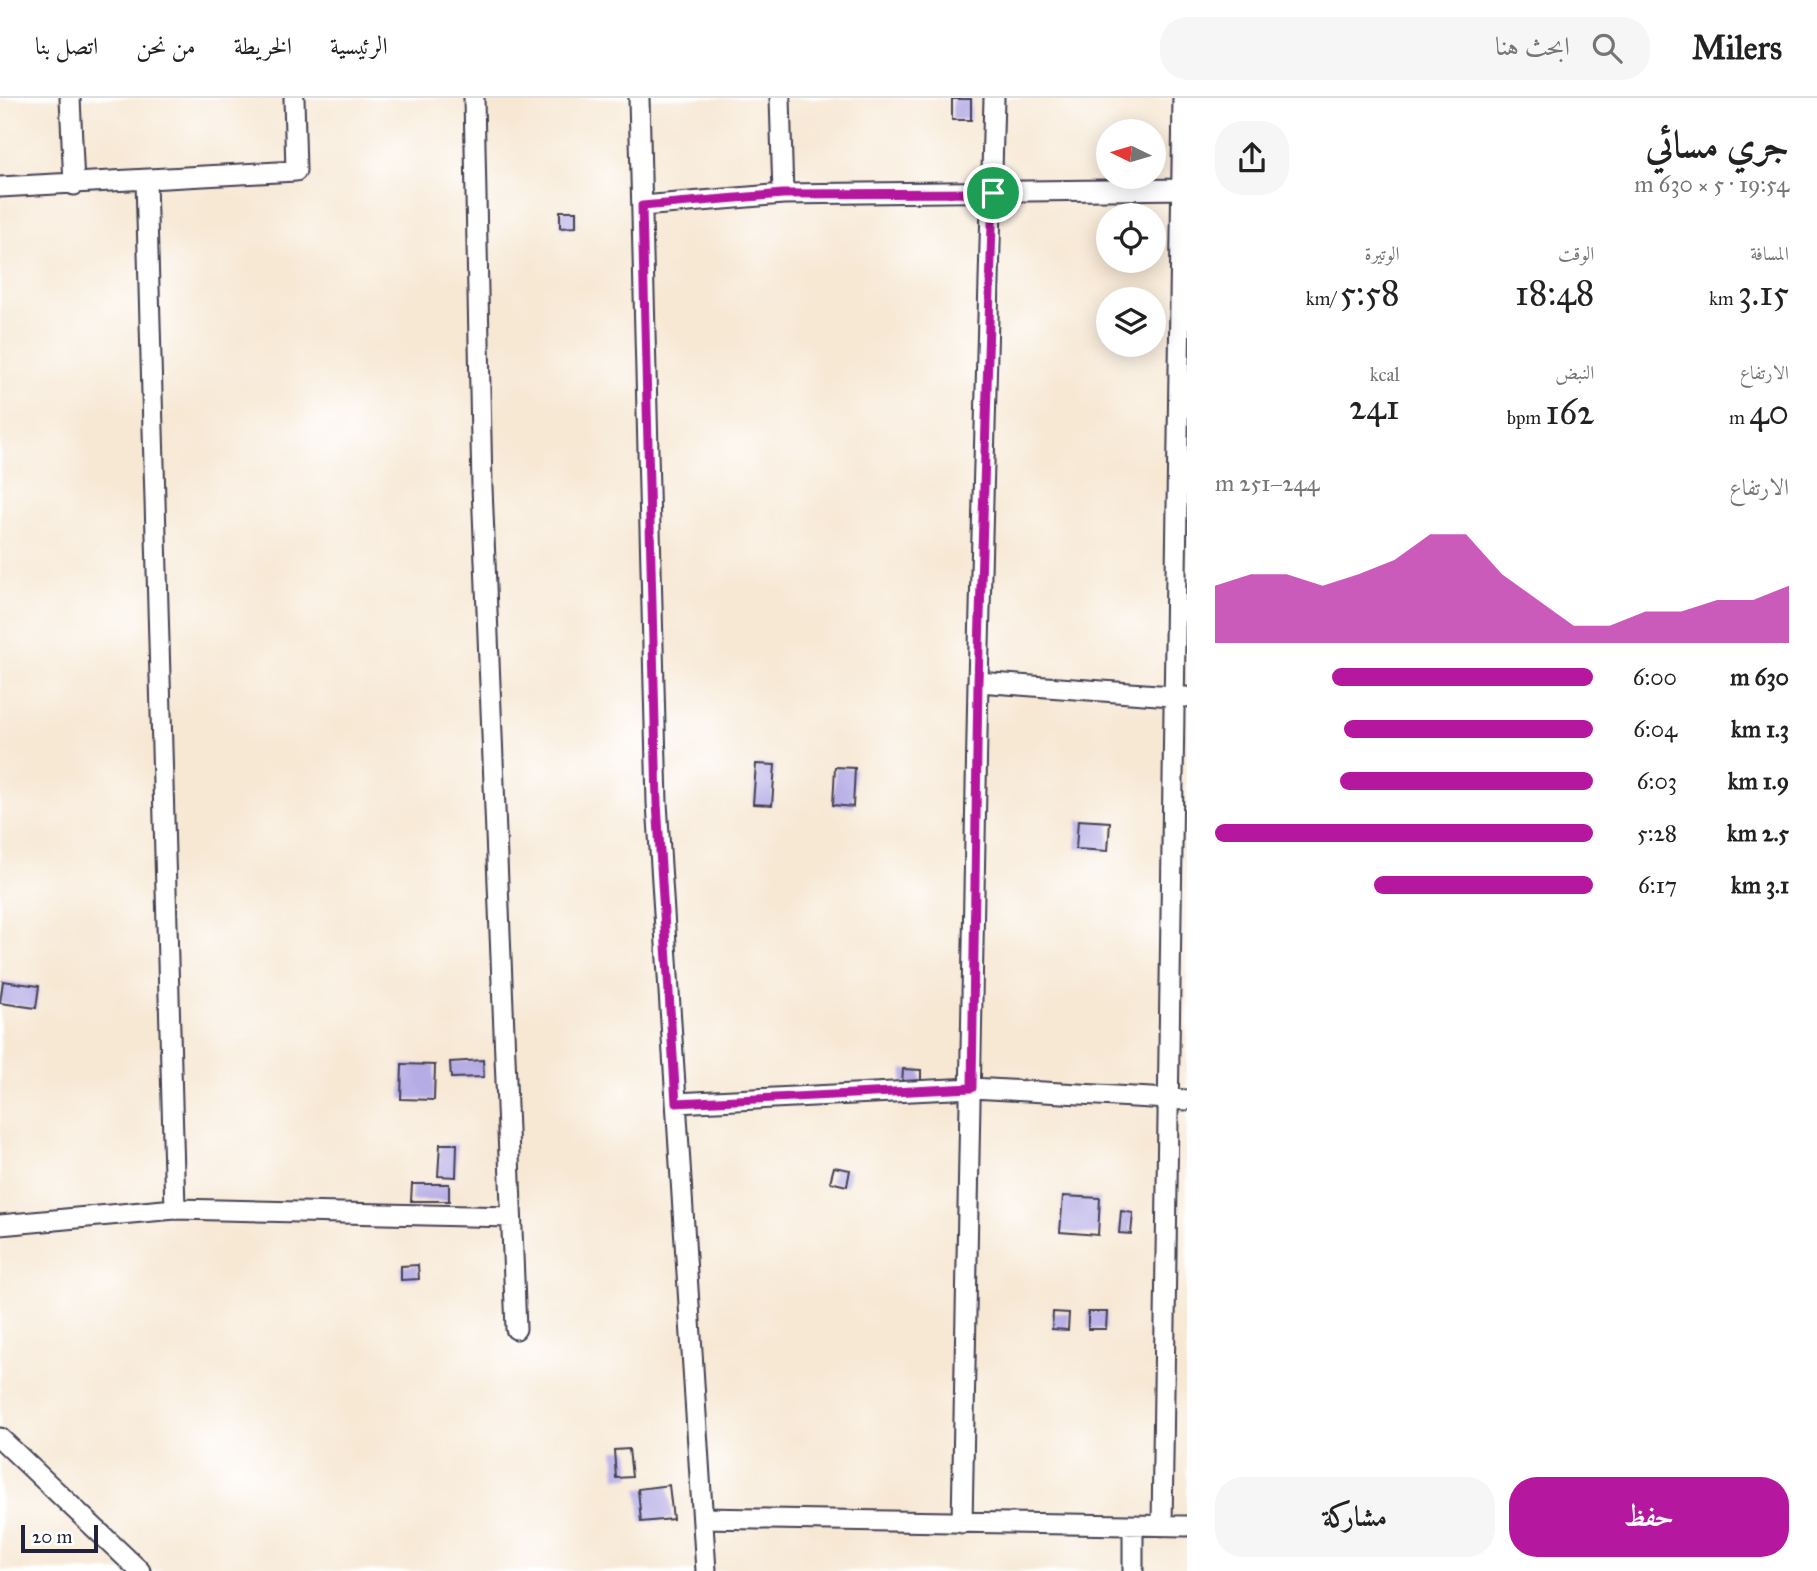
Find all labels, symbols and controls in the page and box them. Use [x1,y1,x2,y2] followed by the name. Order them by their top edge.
[1160,17,1650,80] search box
[1692,28,1782,68] text: Milers
[1588,29,1626,67] icon: search
[1495,30,1570,62] text: ابحث هنا
[35,31,98,61] text: اتصل بنا
[136,31,196,61] text: من نحن
[234,31,292,61] text: الخريطة
[330,31,388,61] text: الرئيسية
[1096,119,1166,189] north arrow
[1096,119,1166,357] map controls
[1215,121,1289,195] button: share
[1645,121,1789,167] text: جري مسائي
[963,163,1023,223] pin
[1634,170,1789,198] text: 19:54 · 5 × 630 m
[974,174,1012,212] icon: arrive
[1096,203,1166,273] button: locate
[1365,242,1400,265] text: الوتيرة
[1558,242,1594,265] text: الوقت
[1750,242,1789,265] text: المسافة
[1340,272,1400,315] text: 5:58
[1515,272,1594,315] text: 18:48
[1738,272,1789,315] text: 3.15
[1096,287,1166,357] button: layers
[1306,287,1340,310] text: /km
[1709,287,1738,310] text: km
[1555,361,1594,384] text: النبض
[1740,361,1789,384] text: الارتفاع
[1370,363,1400,386] text: kcal
[1349,386,1400,429] text: 241
[1545,391,1594,434] text: 162
[1749,391,1789,434] text: 40
[1507,406,1545,429] text: bpm
[1729,406,1749,429] text: m
[1215,469,1319,497] text: 244–251 m
[1729,473,1789,501] text: الارتفاع
[1633,663,1677,691] text: 6:00
[1730,663,1789,691] text: 630 m
[1633,715,1677,743] text: 6:04
[1731,715,1789,743] text: 1.3 km
[1637,767,1677,795] text: 6:03
[1728,767,1789,795] text: 1.9 km
[1637,819,1677,847] text: 5:28
[1727,819,1789,847] text: 2.5 km
[1638,871,1677,899] text: 6:17
[1731,871,1789,899] text: 3.1 km
[1215,1477,1495,1557] button: مشاركة
[1509,1477,1789,1557] button: حفظ
[21,1522,98,1554] scale bar
[32,1525,73,1548] text: 20 m

